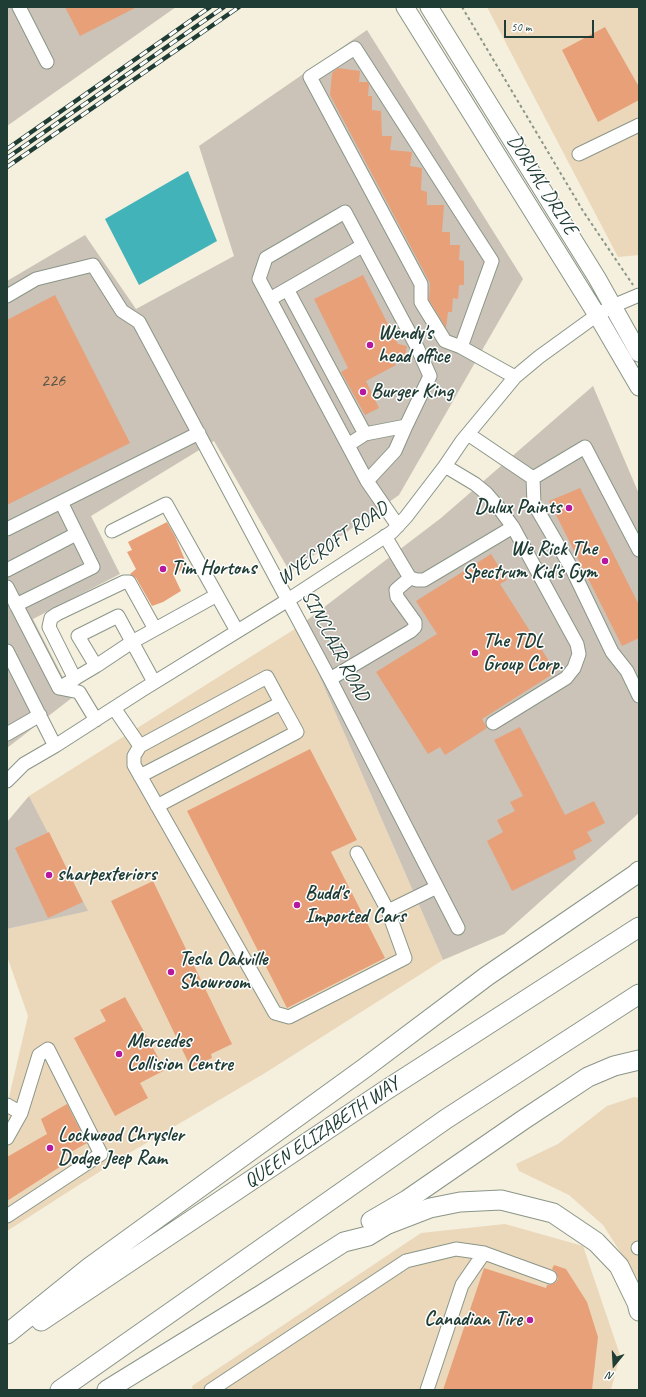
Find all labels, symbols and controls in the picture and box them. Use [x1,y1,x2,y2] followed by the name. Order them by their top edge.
[506,12,596,38] scale bar
[511,19,531,35] text: 50 m
[502,130,582,240] street label: DORVAL DRIVE
[378,322,449,369] place label: Wendy's head office
[365,340,375,350] marker: Wendy's head office
[41,370,65,392] house number: 226
[371,380,453,404] place label: Burger King
[358,387,368,397] marker: Burger King
[475,496,561,520] place label: Dulux Paints
[273,497,393,591] street label: WYECROFT ROAD
[564,503,574,513] marker: Dulux Paints
[462,538,597,585] place label: We Rick The Spectrum Kid's Gym
[600,556,610,566] marker: We Rick The Spectrum Kid's Gym
[171,557,256,581] place label: Tim Hortons
[158,564,168,574] marker: Tim Hortons
[296,586,374,706] street label: SINCLAIR ROAD
[483,630,563,677] place label: The TDL Group Corp.
[470,648,480,658] marker: The TDL Group Corp.
[57,863,156,887] place label: sharpexteriors
[44,870,54,880] marker: sharpexteriors
[305,882,405,929] place label: Budd's Imported Cars
[292,900,302,910] marker: Budd's Imported Cars
[179,948,267,995] place label: Tesla Oakville Showroom
[166,967,176,977] marker: Tesla Oakville Showroom
[127,1030,233,1077] place label: Mercedes Collision Centre
[114,1049,124,1059] marker: Mercedes Collision Centre
[240,1072,404,1194] street label: QUEEN ELIZABETH WAY
[58,1124,184,1171] place label: Lockwood Chrysler Dodge Jeep Ram
[45,1143,55,1153] marker: Lockwood Chrysler Dodge Jeep Ram
[424,1308,522,1332] place label: Canadian Tire
[525,1315,535,1325] marker: Canadian Tire
[594,1345,634,1385] north arrow
[605,1369,616,1384] text: N

